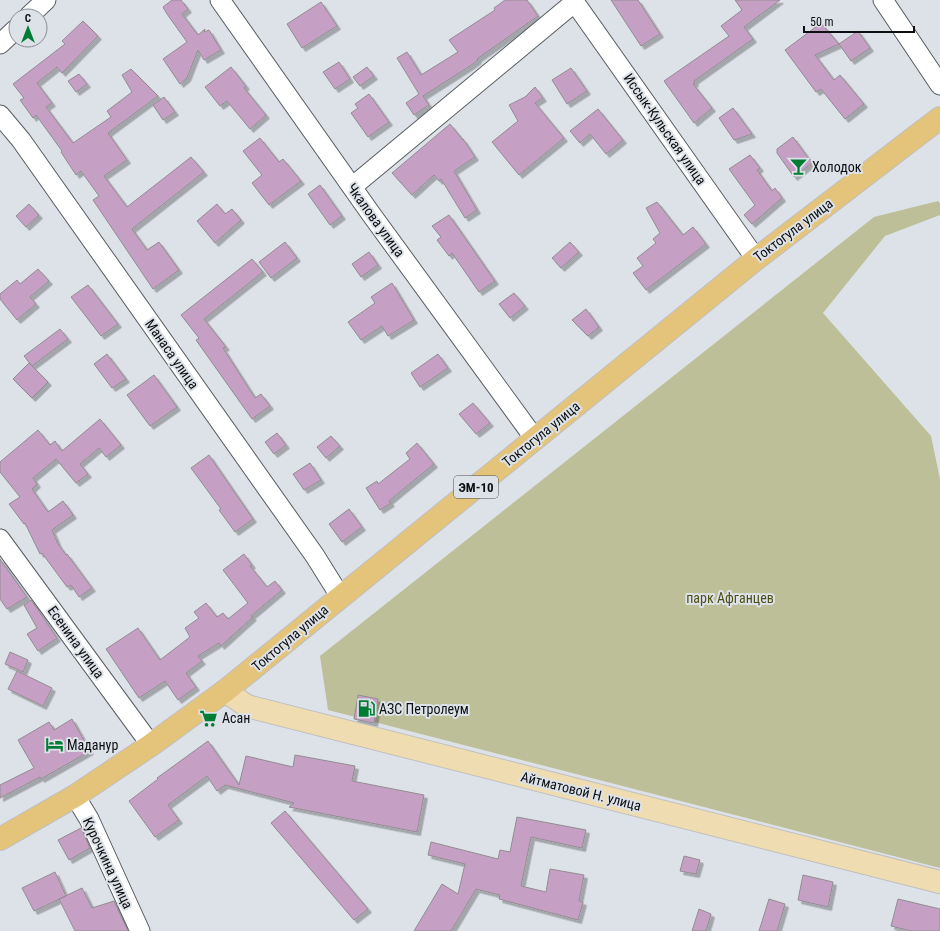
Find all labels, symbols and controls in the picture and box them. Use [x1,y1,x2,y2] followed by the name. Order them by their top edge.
[8,8,48,48] north arrow
[804,8,914,34] scale bar
[25,12,31,25] text: С
[810,15,834,29] text: 50 m
[621,70,709,188] street label: Иссык-Кульская улица
[789,157,809,177] bar icon: Холодок
[812,159,862,175] place label: Холодок
[344,180,408,260] street label: Чкалова улица
[750,195,836,265] street label: Токтогула улица
[142,316,202,392] street label: Манаса улица
[499,398,583,470] street label: Токтогула улица
[454,476,498,498] road number: ЭМ-10
[686,590,774,606] park label: парк Афганцев
[249,601,331,675] street label: Токтогула улица
[45,603,107,681] street label: Есенина улица
[356,699,376,719] fuel station icon: АЗС Петролеум
[379,701,469,717] place label: АЗС Петролеум
[199,708,219,728] supermarket icon: Асан
[222,710,250,726] place label: Асан
[44,735,64,755] hotel icon: Маданур
[67,737,118,753] place label: Маданур
[519,768,643,814] street label: Айтматовой Н. улица
[80,815,136,911] street label: Курочкина улица

